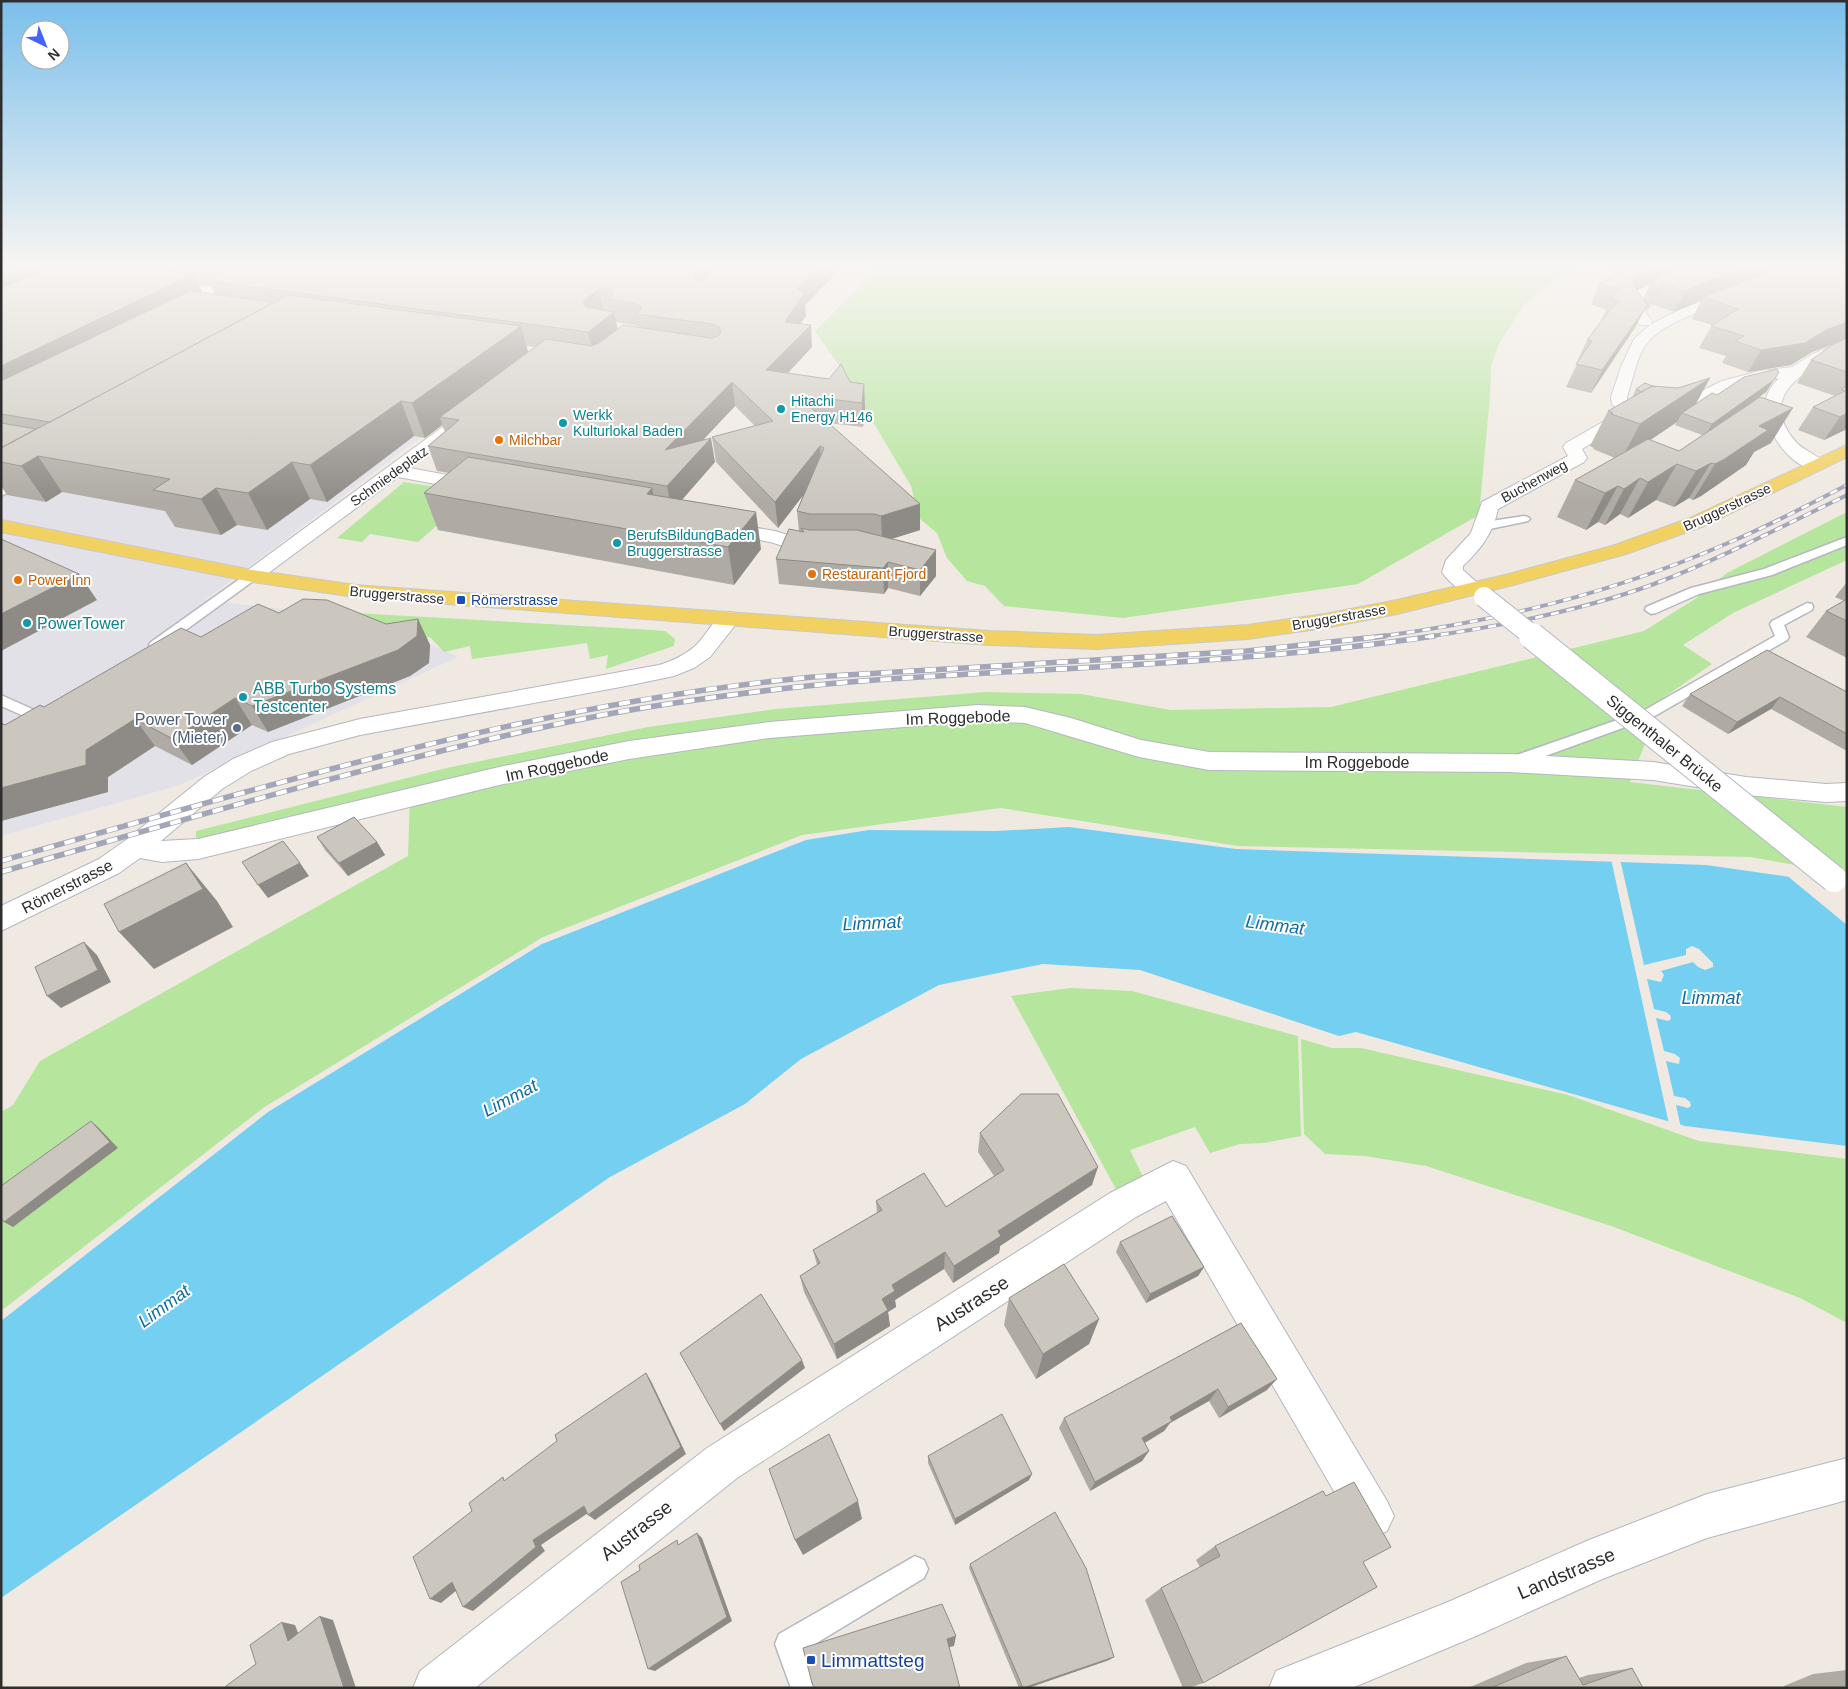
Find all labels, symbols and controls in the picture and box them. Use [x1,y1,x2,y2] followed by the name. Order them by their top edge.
[20,20,70,70] north arrow
[45,45,63,64] text: N
[791,393,873,425] place label: Hitachi Energy H146
[775,403,787,415] marker: Hitachi Energy H146
[573,407,683,439] place label: Werkk Kulturlokal Baden
[557,417,569,429] marker: Werkk Kulturlokal Baden
[509,432,562,448] place label: Milchbar
[493,434,505,446] marker: Milchbar
[347,443,431,509] street label: Schmiedeplatz
[1498,456,1570,506] street label: Buchenweg
[1681,480,1774,534] street label: Bruggerstrasse
[627,527,755,559] place label: BerufsBildungBaden Bruggerstrasse
[611,537,623,549] marker: BerufsBildungBaden Bruggerstrasse
[822,566,926,582] place label: Restaurant Fjord
[806,568,818,580] marker: Restaurant Fjord
[28,572,91,588] place label: Power Inn
[12,574,24,586] marker: Power Inn
[349,583,445,607] street label: Bruggerstrasse
[471,592,558,608] place label: Römerstrasse
[455,594,467,606] marker: Römerstrasse
[1291,601,1387,633] street label: Bruggerstrasse
[37,615,126,632] place label: PowerTower
[21,617,33,629] marker: PowerTower
[888,623,984,645] street label: Bruggerstrasse
[253,680,396,715] place label: ABB Turbo Systems Testcenter
[237,691,249,703] marker: ABB Turbo Systems Testcenter
[1603,691,1726,795] street label: Siggenthaler Brücke
[905,707,1011,728] street label: Im Roggebode
[135,711,228,746] place label: Power Tower (Mieter)
[231,722,243,734] marker: Power Tower (Mieter)
[504,746,610,785] street label: Im Roggebode
[1305,754,1410,771] street label: Im Roggebode
[19,856,116,917] street label: Römerstrasse
[842,911,903,935] water label: Limmat
[1244,911,1306,939] water label: Limmat
[1681,988,1742,1008] water label: Limmat
[479,1075,542,1121] water label: Limmat
[930,1272,1012,1335] street label: Austrasse
[134,1280,195,1331] water label: Limmat
[597,1496,676,1565] street label: Austrasse
[1514,1544,1618,1603] street label: Landstrasse
[821,1650,924,1671] place label: Limmattsteg
[805,1654,817,1666] marker: Limmattsteg

